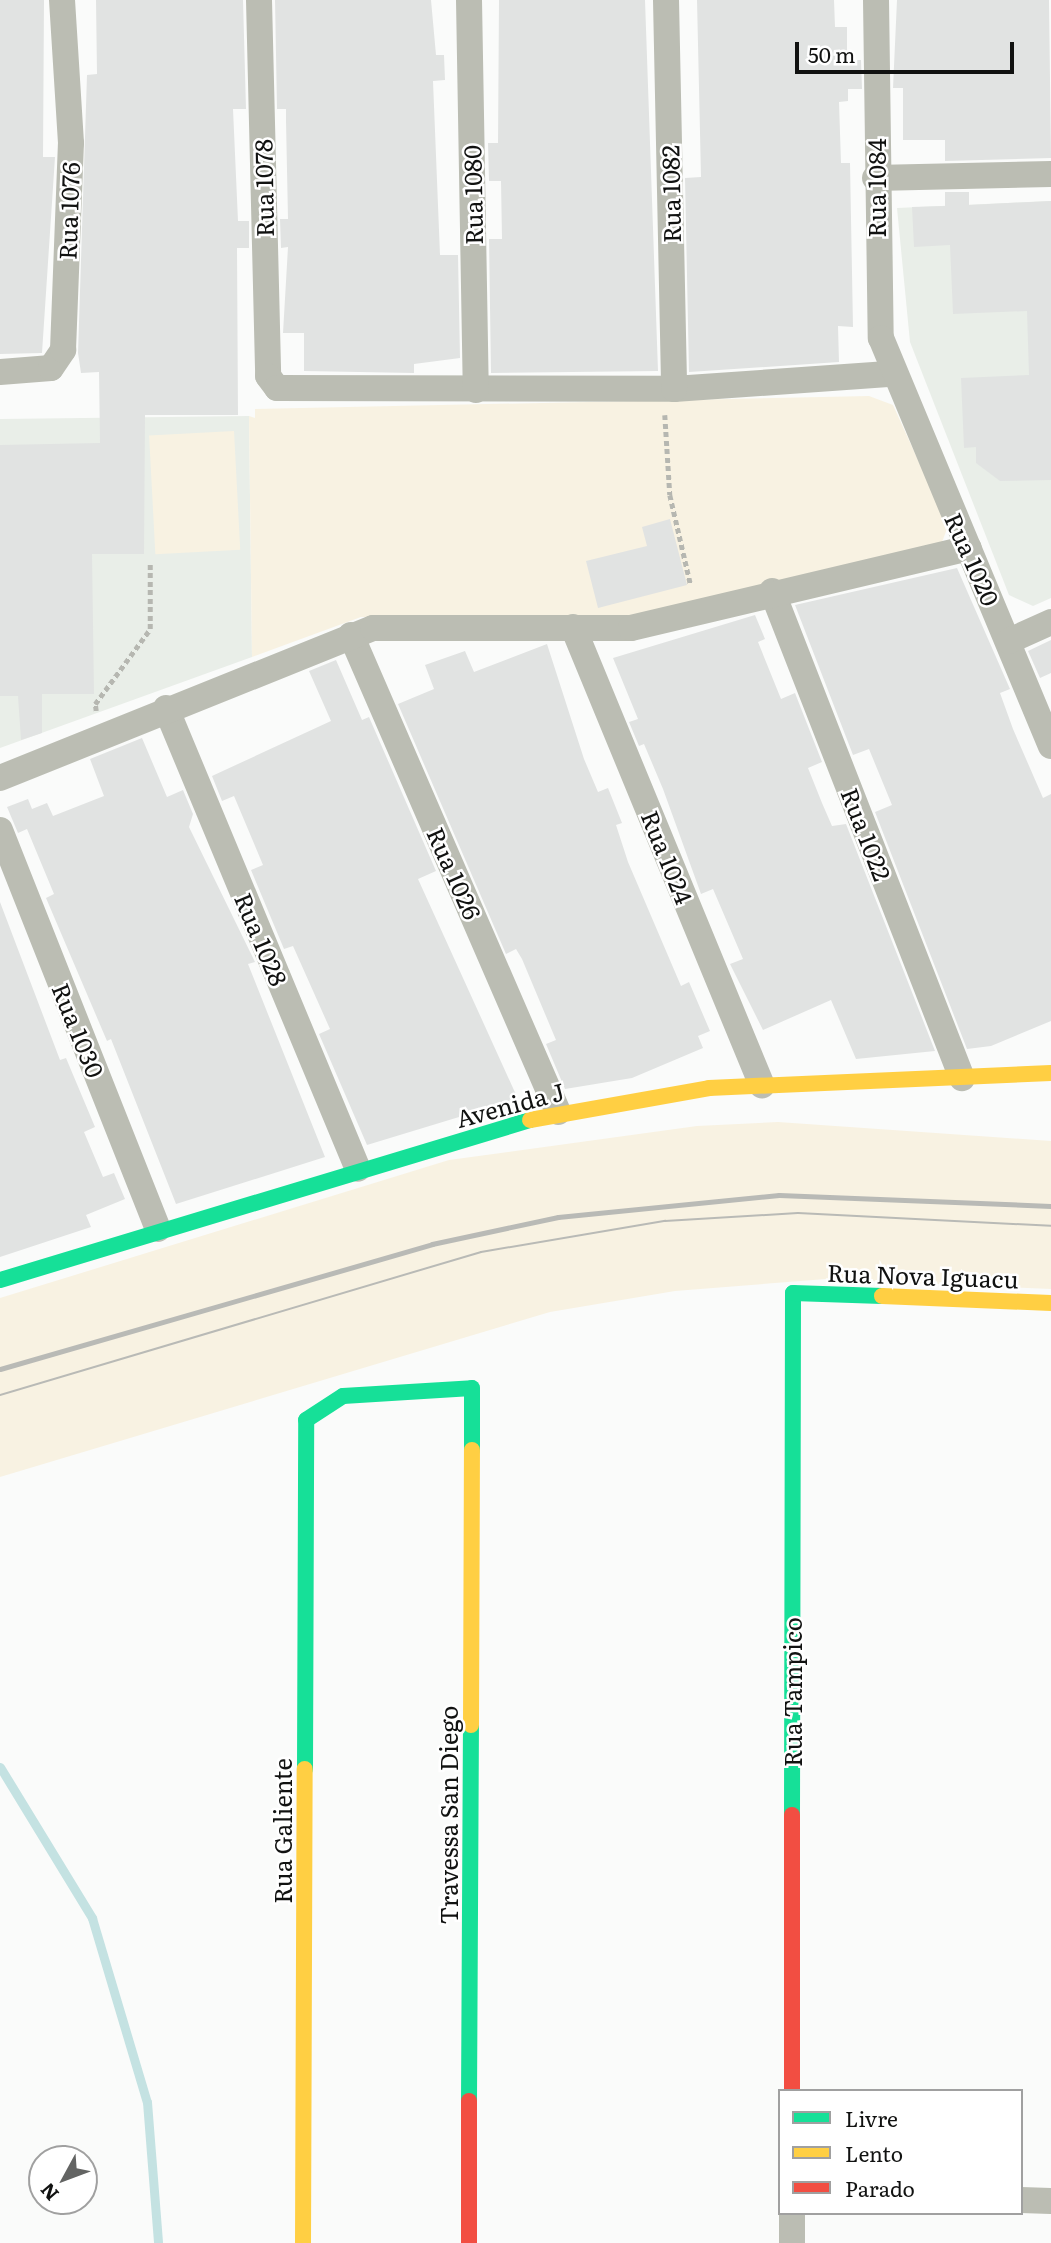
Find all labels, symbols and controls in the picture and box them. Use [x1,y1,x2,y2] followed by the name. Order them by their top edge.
[799,28,1018,72] scale bar
[808,38,855,69] text: 50 m
[862,138,890,238] street label: Rua 1084
[248,139,278,237] street label: Rua 1078
[457,145,487,245] street label: Rua 1080
[655,145,685,243] street label: Rua 1082
[52,162,84,260] street label: Rua 1076
[940,508,1006,610] street label: Rua 1020
[836,784,898,884] street label: Rua 1022
[636,806,700,908] street label: Rua 1024
[422,823,488,923] street label: Rua 1026
[230,888,294,990] street label: Rua 1028
[47,979,111,1081] street label: Rua 1030
[453,1076,567,1132] street label: Avenida J
[827,1257,1019,1293] street label: Rua Nova Iguacu
[778,1617,806,1767] street label: Rua Tampico
[434,1706,462,1924] street label: Travessa San Diego
[268,1758,296,1904] street label: Rua Galiente
[778,2089,1023,2215] legend
[845,2102,898,2133] text: Livre
[845,2137,903,2168] text: Lento
[28,2145,98,2215] north arrow
[845,2172,915,2203] text: Parado
[33,2177,64,2208] text: N

